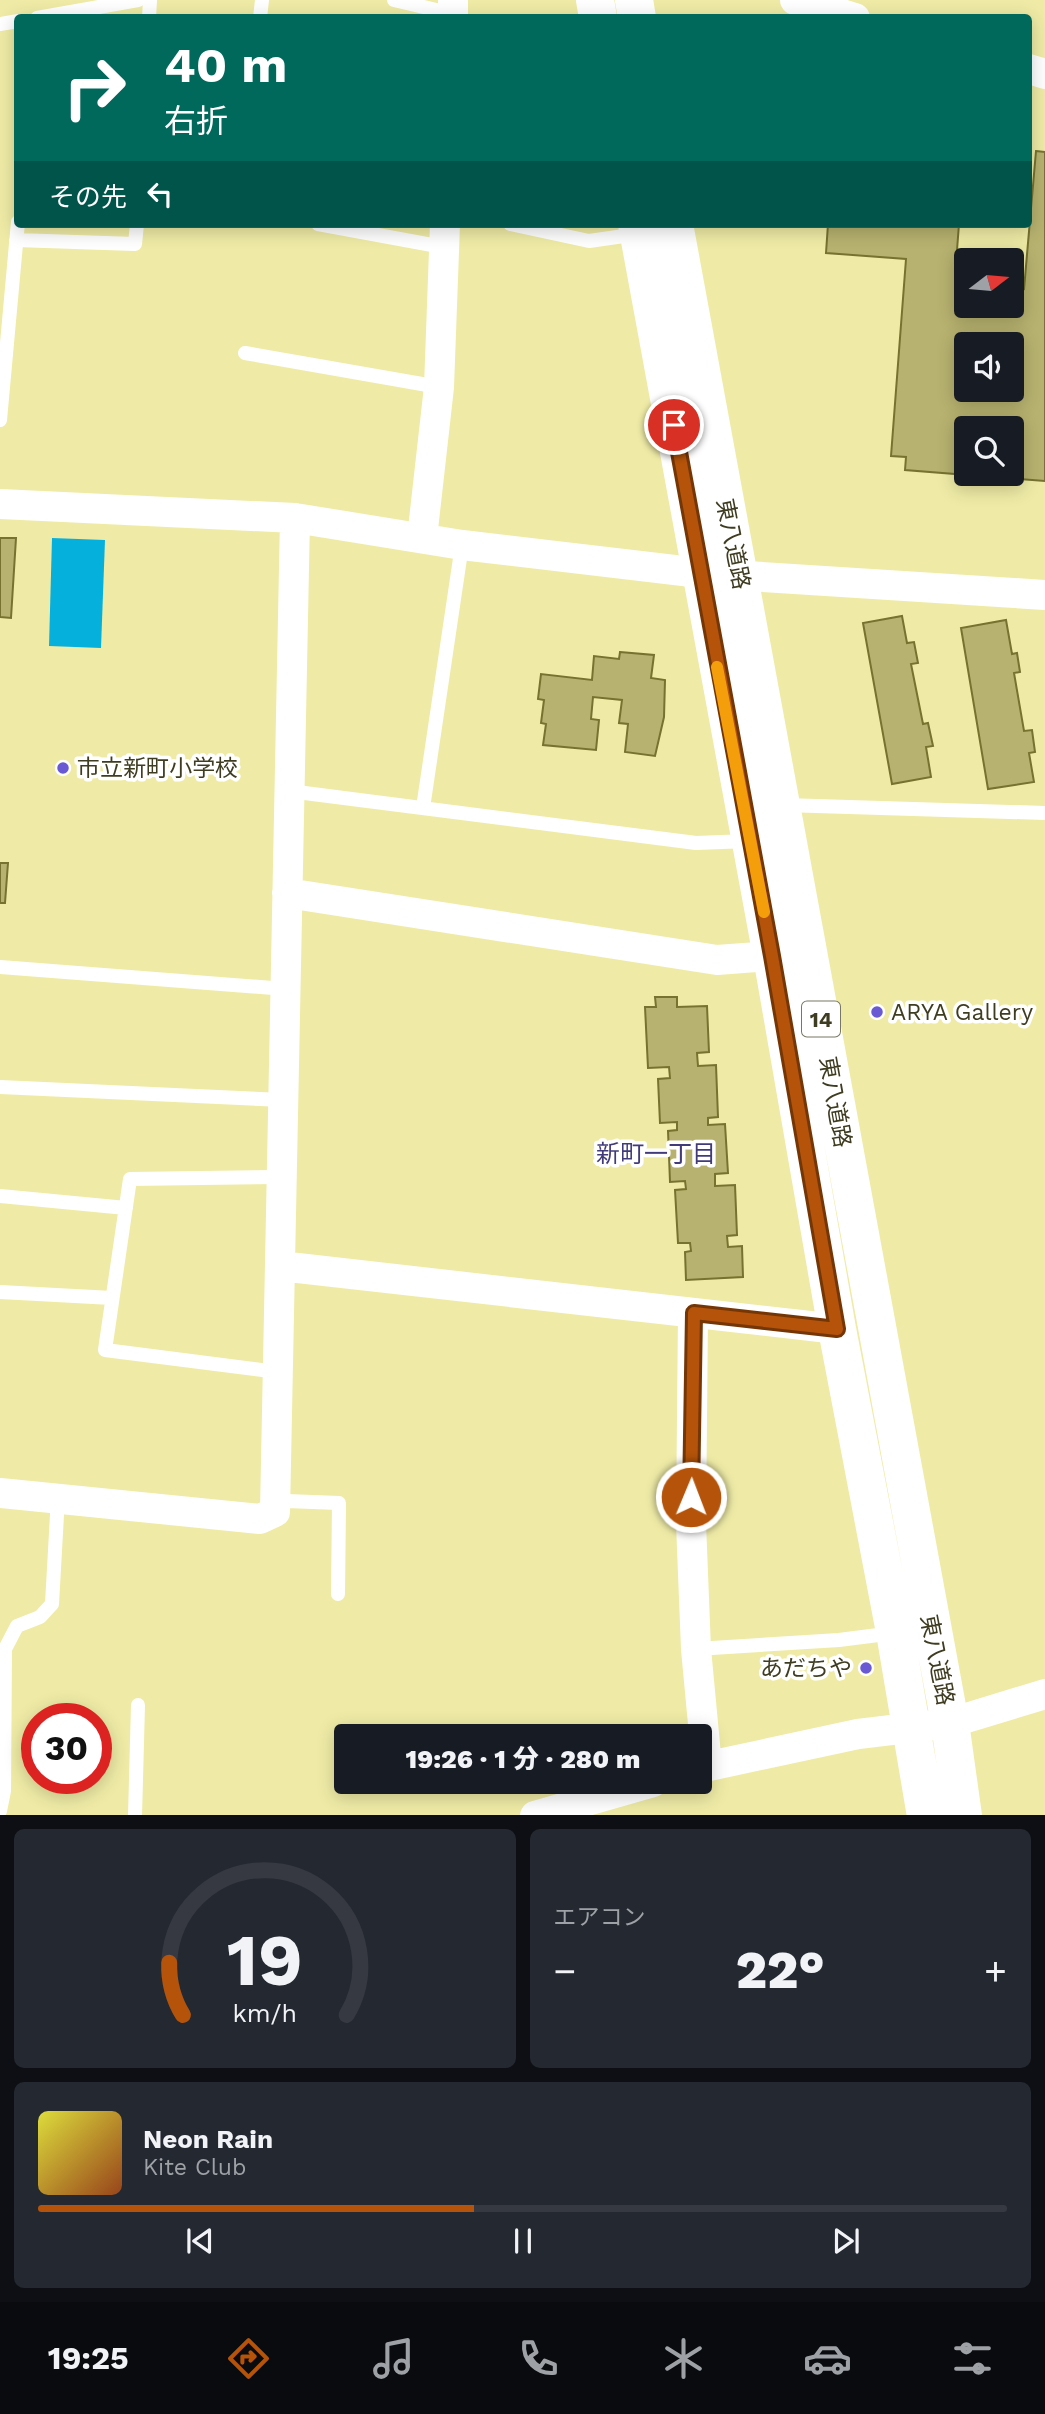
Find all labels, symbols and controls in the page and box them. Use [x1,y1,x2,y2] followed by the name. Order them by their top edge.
[164,36,287,94] text: 40 m
[49,42,140,133] icon: right
[164,102,228,140] text: 右折
[141,175,179,213] icon: left
[49,182,127,212] text: その先
[954,248,1024,318] north arrow
[954,248,1024,486] map controls
[954,332,1024,402] button: sound
[644,395,704,455] pin
[655,406,693,444] icon: arrive
[954,416,1024,486] button: search
[711,496,755,592] street label: 東八道路
[77,755,238,782] place label: 市立新町小学校
[55,760,71,776] marker: 市立新町小学校
[891,999,1033,1026] place label: ARYA Gallery
[802,1002,840,1036] road number: 14
[869,1004,885,1020] marker: ARYA Gallery
[814,1054,856,1150] street label: 東八道路
[596,1140,716,1168] district label: 新町一丁目
[654,1460,728,1534] position arrow
[915,1612,959,1708] street label: 東八道路
[760,1655,852,1682] place label: あだちや
[858,1660,874,1676] marker: あだちや
[21,1703,112,1794] speed limit sign: 30
[406,1744,640,1774] text: 19:26 · 1 分 · 280 m
[554,1904,646,1931] text: エアコン
[227,1917,303,2003] text: 19
[736,1940,825,2001] text: 22°
[554,1949,576,1993] text: −
[984,1949,1007,1993] text: +
[233,1998,297,2027] text: km/h
[143,2124,273,2154] text: Neon Rain
[143,2154,246,2181] text: Kite Club
[181,2222,219,2260] icon: previous
[504,2222,542,2260] icon: pause
[827,2222,865,2260] icon: next
[224,2334,273,2383] icon: directions
[369,2334,418,2383] icon: music
[514,2334,563,2383] icon: phone
[659,2334,708,2383] icon: climate
[803,2334,852,2383] icon: car
[948,2334,997,2383] icon: filters
[48,2339,129,2377] text: 19:25

